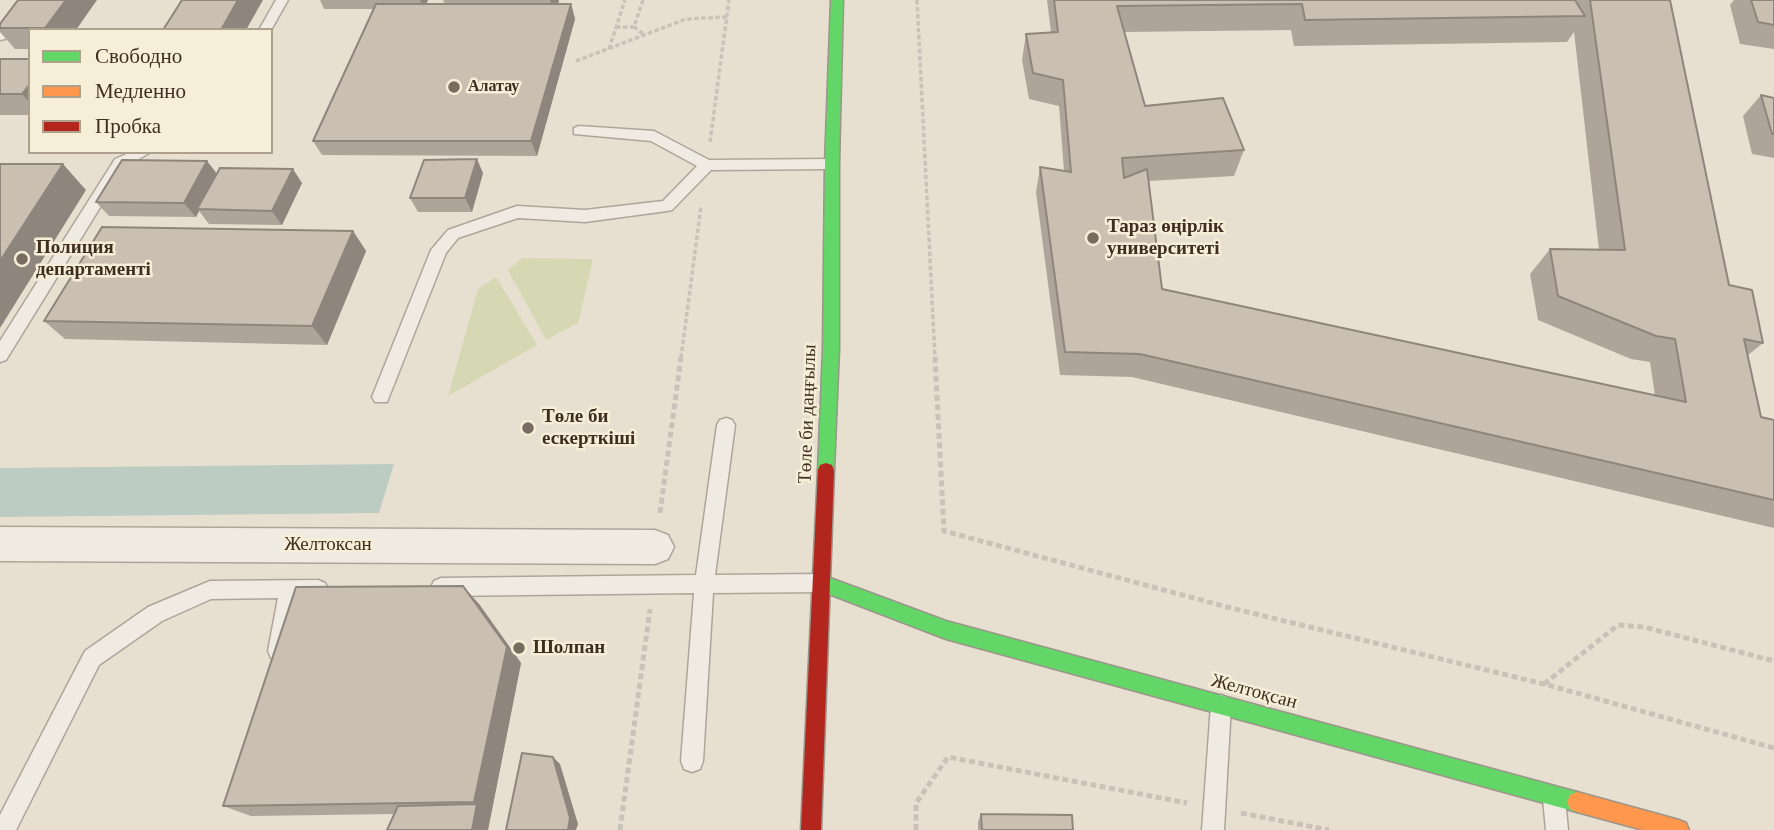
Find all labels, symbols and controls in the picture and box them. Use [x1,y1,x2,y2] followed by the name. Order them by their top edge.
[28,28,273,154] legend
[95,44,182,68] text: Свободно
[468,77,519,97] place label: Алатау
[95,79,186,103] text: Медленно
[446,79,462,95] marker: Алатау
[95,114,161,138] text: Пробка
[1107,216,1224,260] place label: Тараз өңірлік университеті
[1085,230,1101,246] marker: Тараз өңірлік университеті
[36,237,151,281] place label: Полиция департаменті
[14,251,30,267] marker: Полиция департаменті
[794,344,822,484] street label: Төле би даңғылы
[542,406,635,450] place label: Төле би ескерткіші
[520,420,536,436] marker: Төле би ескерткіші
[284,534,372,556] street label: Желтоксан
[533,637,605,659] place label: Шолпан
[511,640,527,656] marker: Шолпан
[1209,670,1299,714] street label: Желтоқсан

